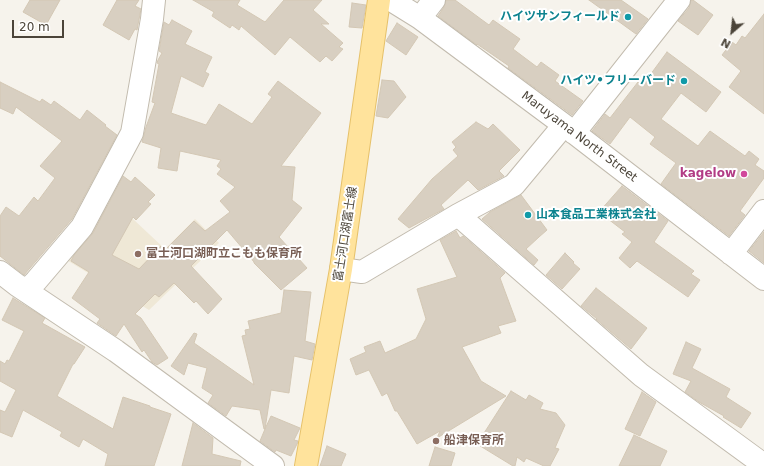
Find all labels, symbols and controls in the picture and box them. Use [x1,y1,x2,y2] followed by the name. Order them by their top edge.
[500,10,620,24] place label: ハイツサンフィールド
[14,12,66,38] scale bar
[623,12,633,22] marker: ハイツサンフィールド
[712,12,752,52] north arrow
[19,20,50,34] text: 20 m
[719,35,733,51] text: N
[560,74,676,88] place label: ハイツ•フリーバード
[679,76,689,86] marker: ハイツ•フリーバード
[518,89,640,185] street label: Maruyama North Street
[680,167,736,181] place label: kagelow
[739,169,749,179] marker: kagelow
[331,185,361,283] street label: 富士河口湖富士線
[536,208,656,222] place label: 山本食品工業株式会社
[523,210,533,220] marker: 山本食品工業株式会社
[146,247,302,261] place label: 富士河口湖町立こもも保育所
[133,249,143,259] marker: 富士河口湖町立こもも保育所
[444,434,504,448] place label: 船津保育所
[431,436,441,446] marker: 船津保育所

